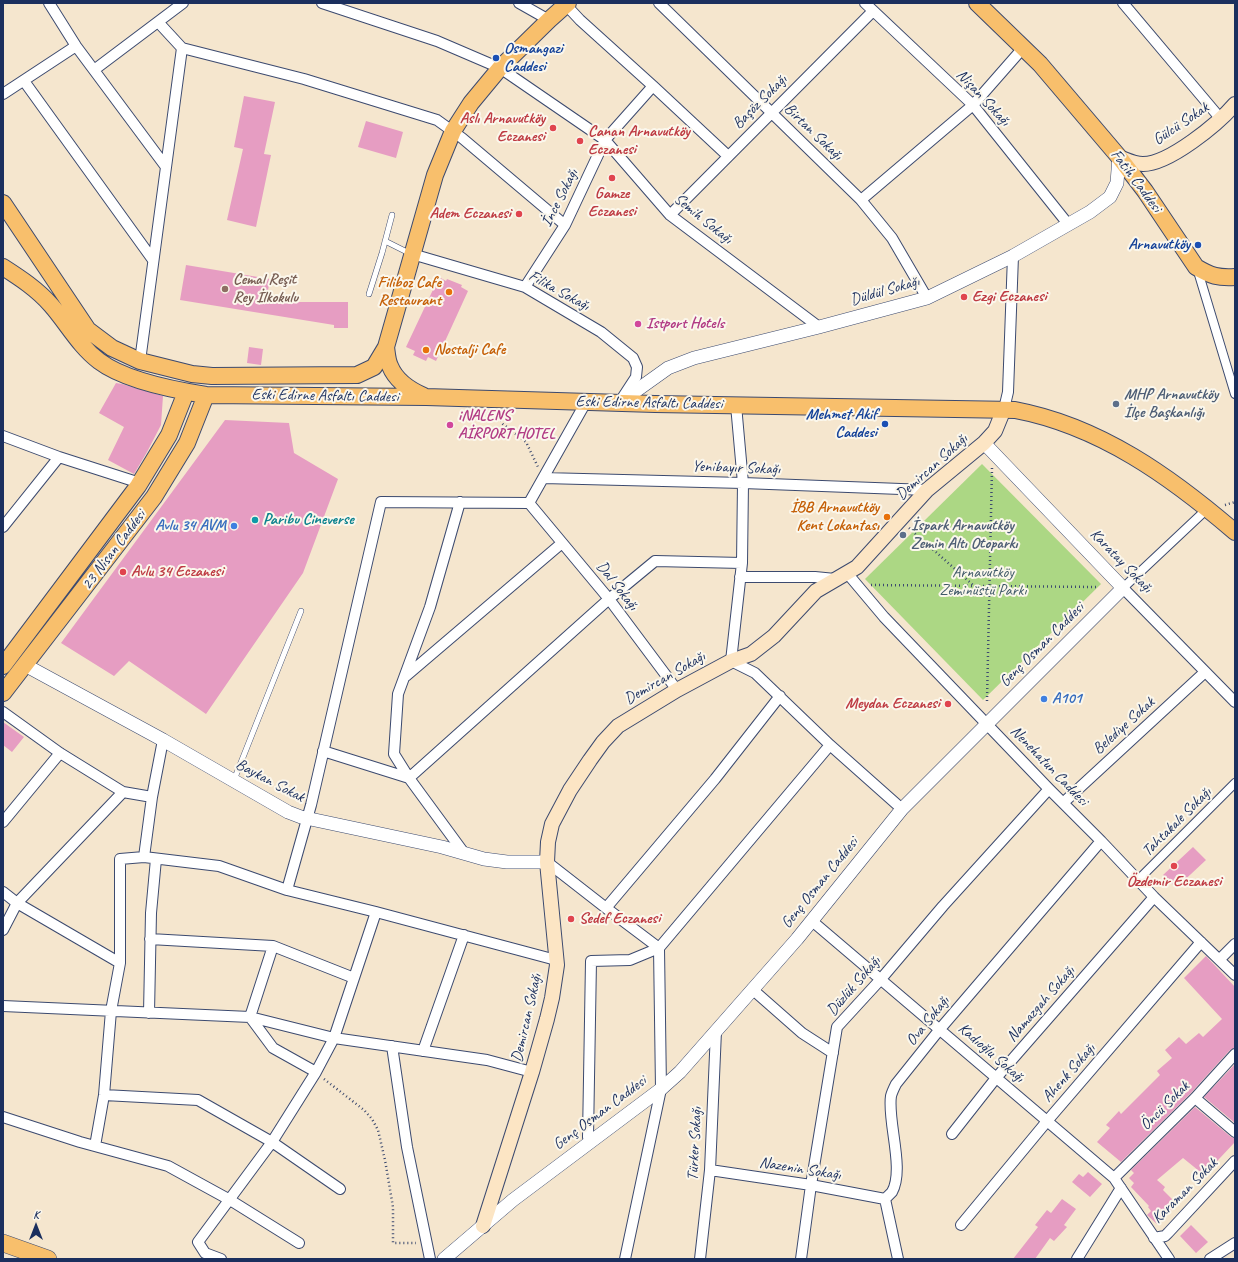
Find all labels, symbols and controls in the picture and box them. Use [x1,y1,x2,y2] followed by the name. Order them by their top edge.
[504,39,563,77] place label: Osmangazi Caddesi
[491,53,501,63] marker: Osmangazi Caddesi
[952,66,1014,130] street label: Nişan Sokağı
[729,71,791,133] street label: Başöz Sokağı
[1149,98,1213,150] street label: Gülcü Sokak
[780,99,846,165] street label: Birtan Sokağı
[460,109,545,147] place label: Aslı Arnavutköy Eczanesi
[588,122,690,160] place label: Canan Arnavutköy Eczanesi
[548,123,558,133] marker: Aslı Arnavutköy Eczanesi
[575,136,585,146] marker: Canan Arnavutköy Eczanesi
[1106,146,1166,216] street label: Fatih Caddesi
[537,166,583,230] street label: İnce Sokağı
[607,173,617,183] marker: Gamze Eczanesi
[588,184,636,222] place label: Gamze Eczanesi
[670,190,736,248] street label: Semih Sokağı
[429,204,511,224] place label: Adem Eczanesi
[514,209,524,219] marker: Adem Eczanesi
[1128,235,1190,255] place label: Arnavutköy
[1193,240,1203,250] marker: Arnavutköy
[525,266,593,316] street label: Filika Sokağı
[233,270,298,308] place label: Cemal Reşit Rey İlkokulu
[848,272,922,310] street label: Düldül Sokağı
[378,273,441,311] place label: Filiboz Cafe Restaurant
[220,284,230,294] marker: Cemal Reşit Rey İlkokulu
[444,287,454,297] marker: Filiboz Cafe Restaurant
[972,287,1047,307] place label: Ezgi Eczanesi
[959,292,969,302] marker: Ezgi Eczanesi
[646,314,724,334] place label: Istport Hotels
[633,319,643,329] marker: Istport Hotels
[434,340,505,360] place label: Nostalji Cafe
[421,345,431,355] marker: Nostalji Cafe
[251,385,399,407] street label: Eski Edirne Asfaltı Caddesi
[1124,385,1218,423] place label: MHP Arnavutköy İlçe Başkanlığı
[575,392,723,414] street label: Eski Edirne Asfaltı Caddesi
[1111,399,1121,409] marker: MHP Arnavutköy İlçe Başkanlığı
[806,405,877,443] place label: Mehmet Akif Caddesi
[458,406,555,444] place label: iNALENS AİRPORT HOTEL
[880,419,890,429] marker: Mehmet Akif Caddesi
[445,420,455,430] marker: iNALENS AİRPORT HOTEL
[892,430,972,504] street label: Demircan Sokağı
[692,457,780,479] street label: Yenibayır Sokağı
[790,498,879,536] place label: İBB Arnavutköy Kent Lokantası
[78,506,150,594] street label: 23 Nisan Caddesi
[263,510,354,530] place label: Paribu Cineverse
[882,512,892,522] marker: İBB Arnavutköy Kent Lokantası
[250,515,260,525] marker: Paribu Cineverse
[155,516,226,536] place label: Avlu 34 AVM
[911,516,1018,554] place label: İspark Arnavutköy Zemin Altı Otoparkı
[229,521,239,531] marker: Avlu 34 AVM
[1086,525,1156,597] street label: Karatay Sokağı
[898,530,908,540] marker: İspark Arnavutköy Zemin Altı Otoparkı
[592,558,642,614] street label: Dal Sokağı
[131,562,223,582] place label: Avlu 34 Eczanesi
[940,563,1026,601] park label: Arnavutköy Zeminüstü Parkı
[118,567,128,577] marker: Avlu 34 Eczanesi
[996,599,1088,691] street label: Genç Osman Caddesi
[621,647,709,709] street label: Demircan Sokağı
[1052,689,1082,709] place label: A101
[1089,693,1159,759] street label: Belediye Sokak
[845,694,940,714] place label: Meydan Eczanesi
[1039,694,1049,704] marker: A101
[943,699,953,709] marker: Meydan Eczanesi
[1006,722,1092,810] street label: Nenehatun Caddesi
[232,755,308,807] street label: Baykan Sokak
[1138,783,1216,861] street label: Tahtakale Sokağı
[777,833,863,933] street label: Genç Osman Caddesi
[1169,861,1179,871] marker: Özdemir Eczanesi
[1127,872,1221,892] place label: Özdemir Eczanesi
[579,909,660,929] place label: Sedef Eczanesi
[566,914,576,924] marker: Sedef Eczanesi
[823,952,885,1020] street label: Düzlük Sokağı
[1003,962,1079,1046] street label: Namazgah Sokağı
[508,972,546,1064] street label: Demircan Sokağı
[902,992,954,1050] street label: Ova Sokağı
[954,1019,1028,1087] street label: Kadıoğlu Sokağı
[1038,1040,1100,1106] street label: Ahenk Sokağı
[550,1072,650,1154] street label: Genç Osman Caddesi
[1136,1077,1194,1135] street label: Öncü Sokak
[683,1107,707,1181] street label: Türker Sokağı
[758,1153,842,1185] street label: Nazenin Sokağı
[1148,1154,1222,1228] street label: Karaman Sokak
[16,1206,56,1246] north arrow
[33,1207,39,1221] text: K

